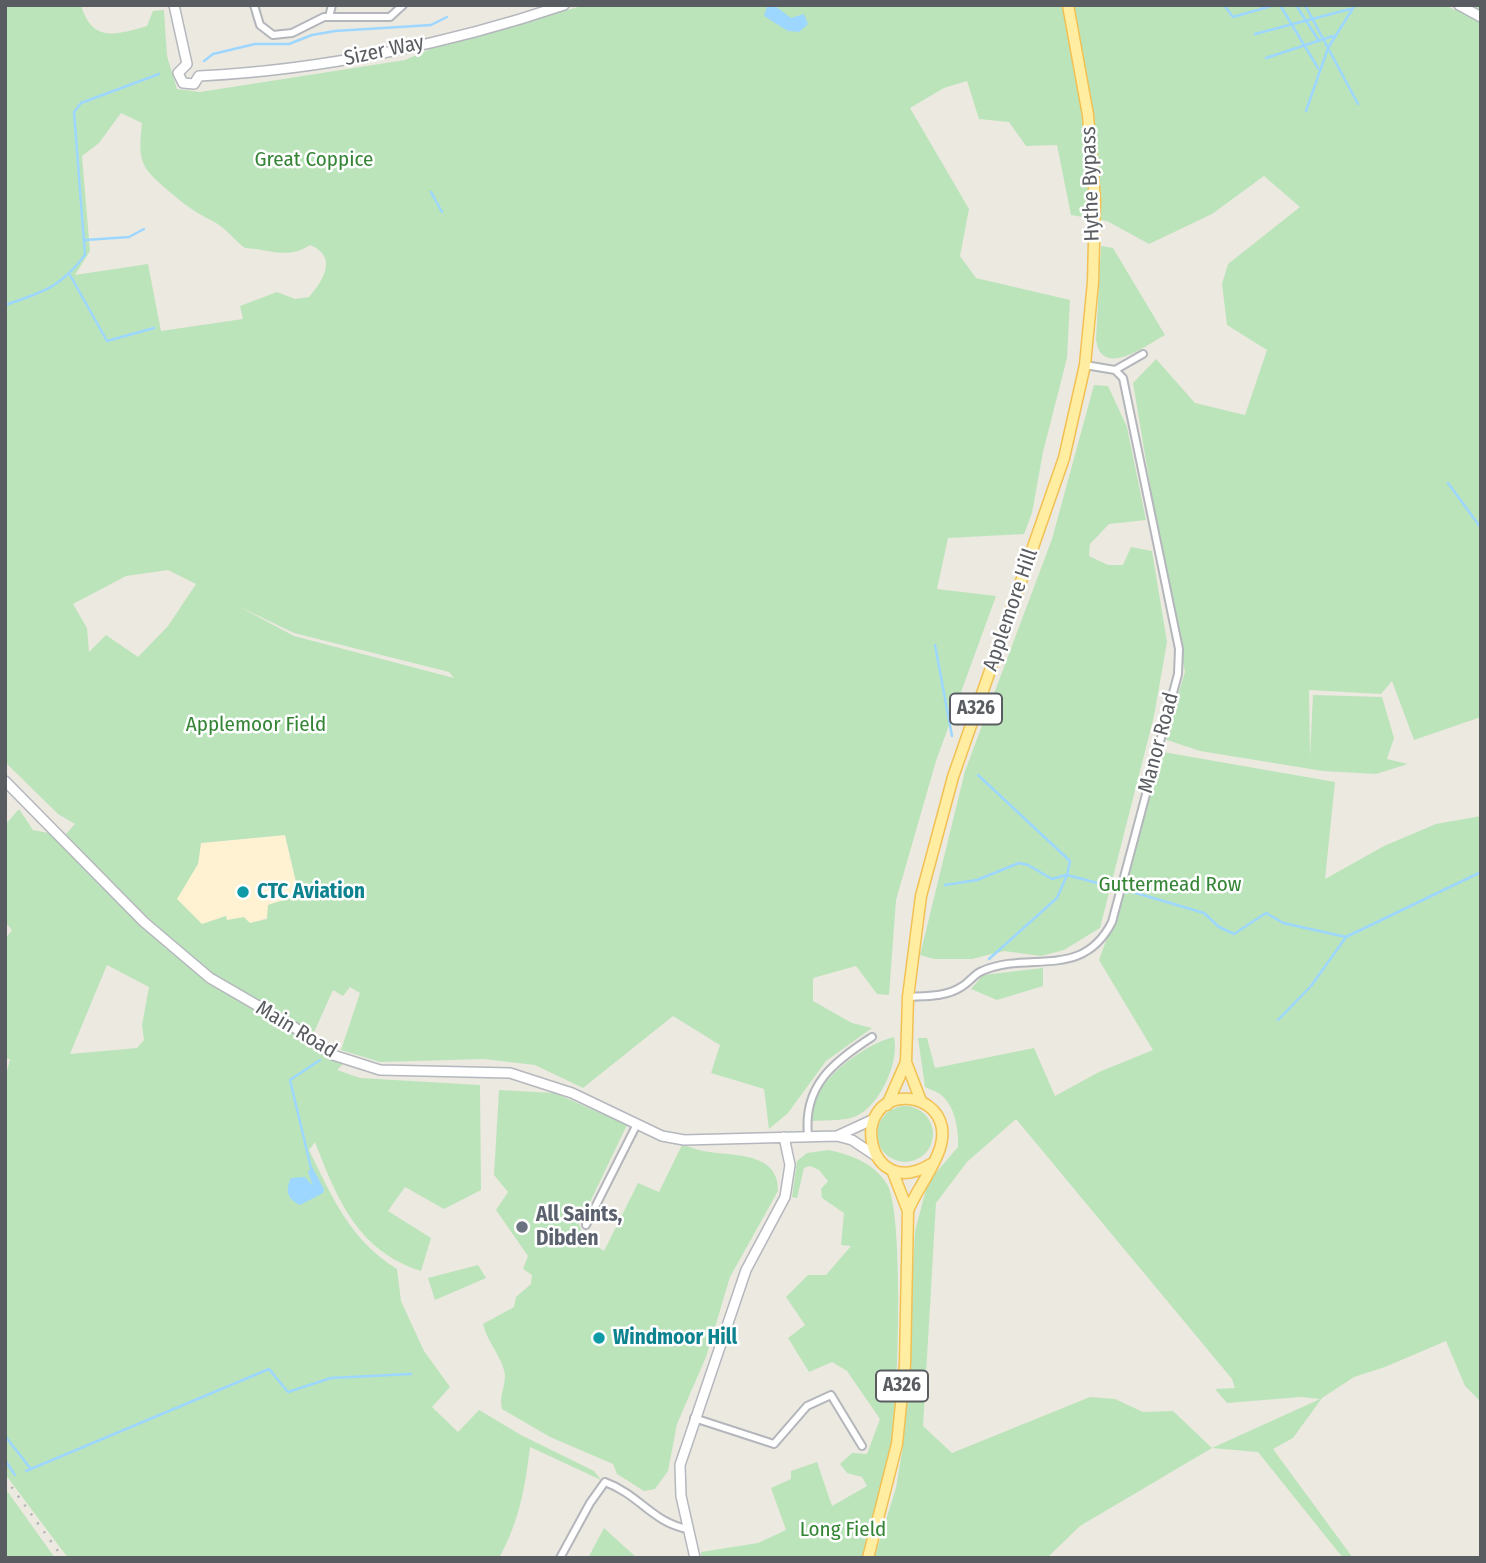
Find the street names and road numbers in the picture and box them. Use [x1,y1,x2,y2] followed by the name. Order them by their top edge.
[342,30,426,72] street label: Sizer Way
[1076,126,1106,242] street label: Hythe Bypass
[978,546,1044,674] street label: Applemore Hill
[1133,690,1185,796] street label: Manor Road
[950,694,1002,724] road number: A326
[251,996,341,1064] street label: Main Road
[876,1370,928,1402] road number: A326

